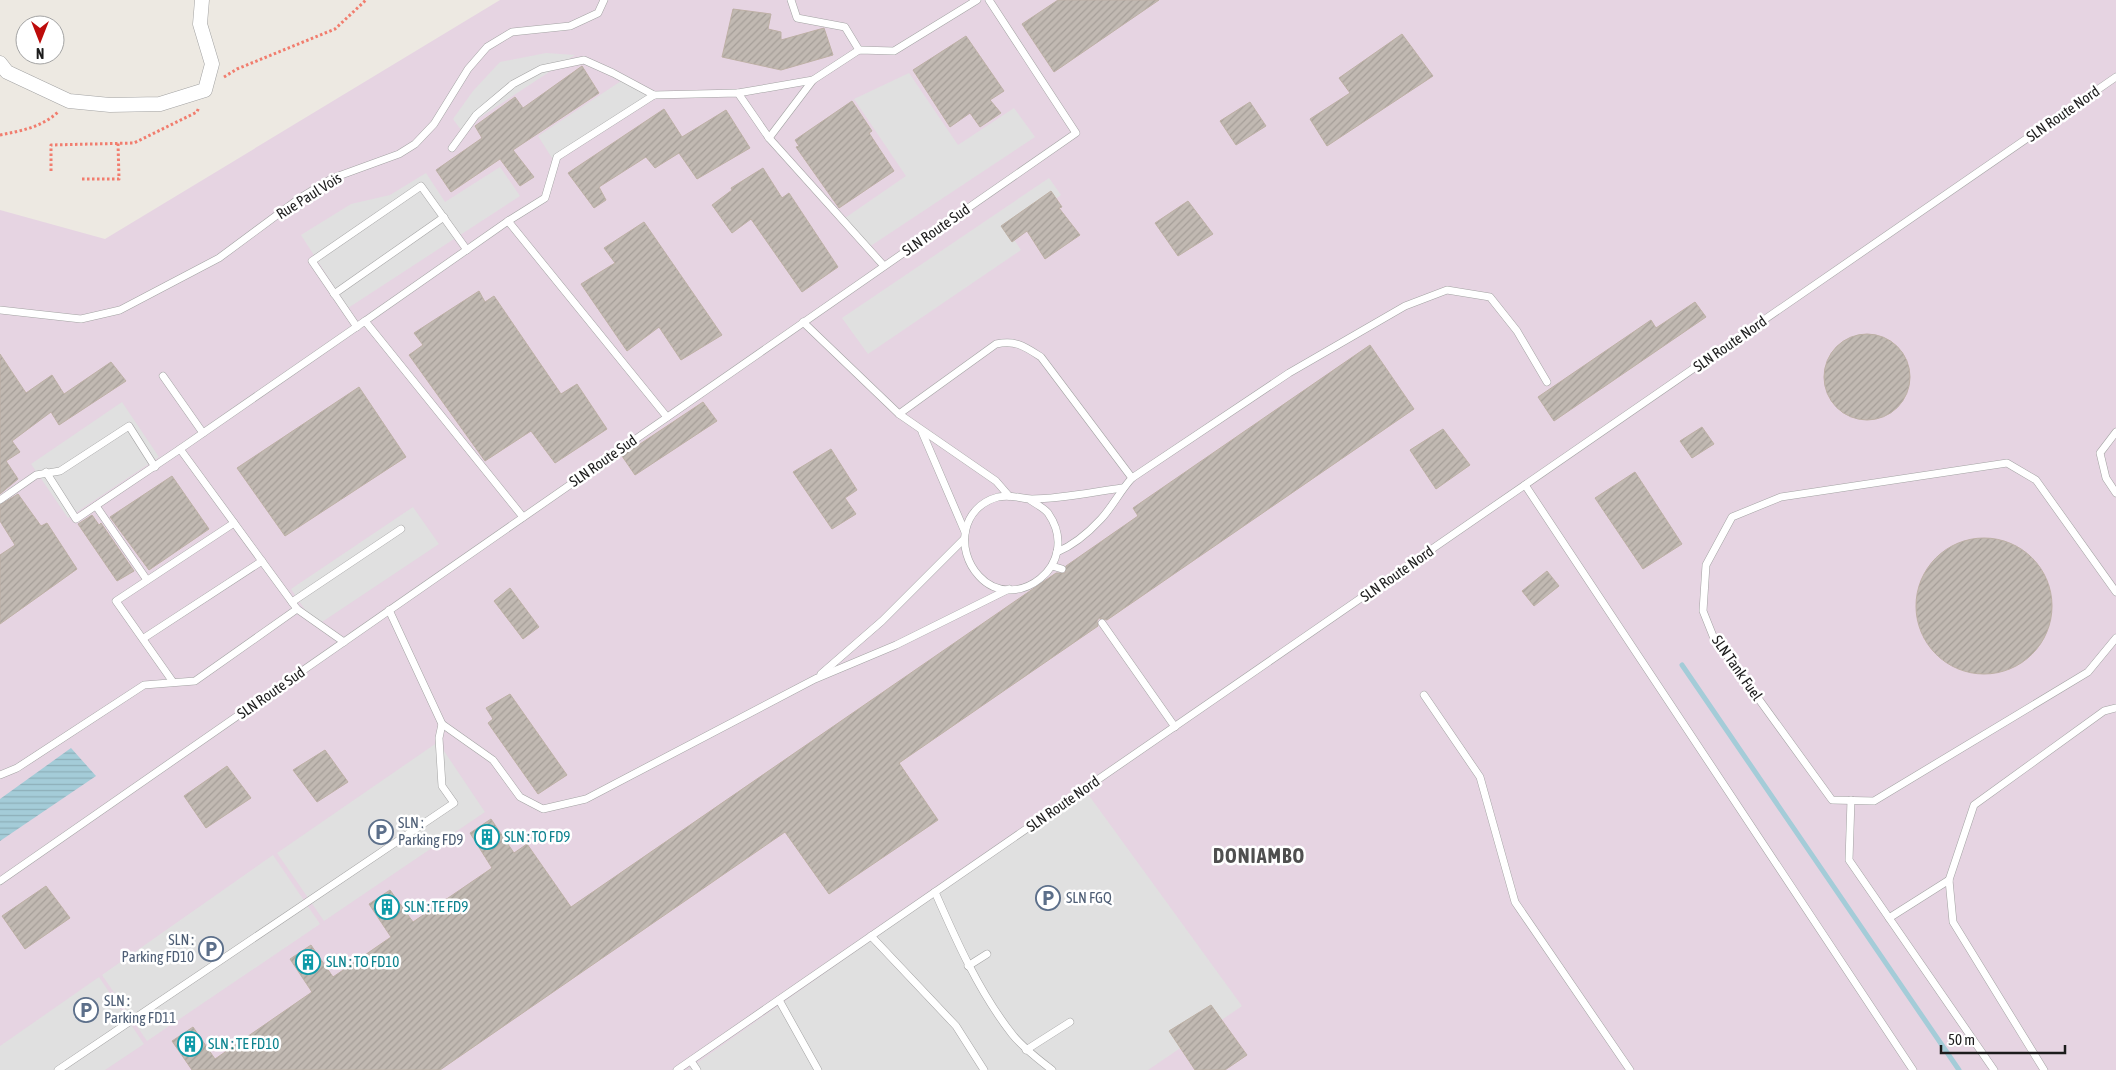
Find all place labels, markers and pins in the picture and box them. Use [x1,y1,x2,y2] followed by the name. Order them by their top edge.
[398,814,463,848] place label: SLN : Parking FD9
[368,819,394,845] parking icon: SLN : Parking FD9
[474,824,500,850] building icon: SLN : TO FD9
[504,828,570,845] place label: SLN : TO FD9
[1035,885,1061,911] parking icon: SLN FGQ
[1066,889,1112,906] place label: SLN FGQ
[374,894,400,920] building icon: SLN : TE FD9
[404,898,468,915] place label: SLN : TE FD9
[122,931,194,965] place label: SLN : Parking FD10
[198,936,224,962] parking icon: SLN : Parking FD10
[295,949,321,975] building icon: SLN : TO FD10
[326,953,399,970] place label: SLN : TO FD10
[104,992,176,1026] place label: SLN : Parking FD11
[73,997,99,1023] parking icon: SLN : Parking FD11
[177,1031,203,1057] building icon: SLN : TE FD10
[208,1035,279,1052] place label: SLN : TE FD10

